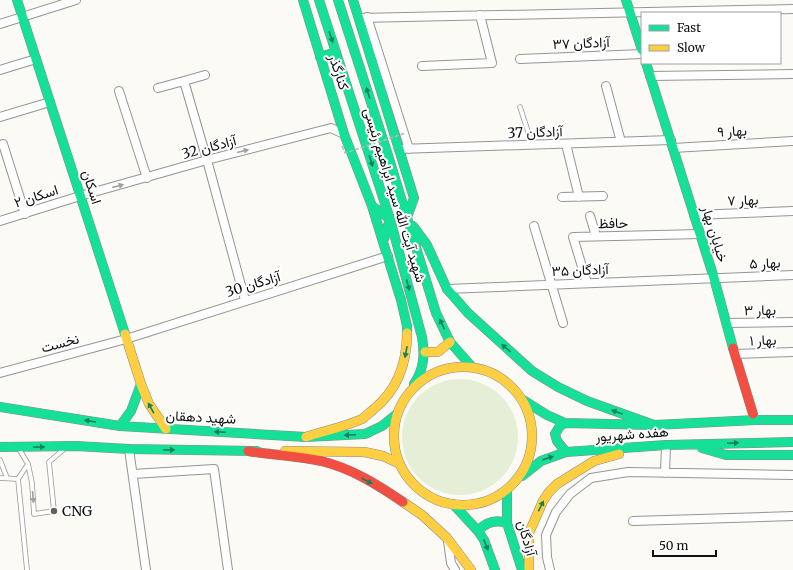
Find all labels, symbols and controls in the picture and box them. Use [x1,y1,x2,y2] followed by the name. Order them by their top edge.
[641,12,781,64] legend
[677,20,701,35] text: Fast
[328,31,334,43] one-way arrow
[552,33,612,53] street label: آزادگان ۳۷
[677,40,706,55] text: Slow
[324,51,353,92] street label: کنارگذر
[365,87,371,99] one-way arrow
[360,105,430,285] street label: شهید آیت الله سید ابراهیم رئیسی
[717,121,747,141] street label: بهار ۹
[507,122,565,142] street label: آزادگان 37
[180,131,240,163] street label: آزادگان 32
[237,148,249,154] one-way arrow
[368,155,374,167] one-way arrow
[78,168,106,206] street label: اسکان
[12,180,60,212] street label: اسکان ۲
[111,182,124,188] one-way arrow
[727,190,759,210] street label: بهار ۷
[698,203,732,264] street label: خیابان بهار
[598,214,628,232] street label: حافظ
[749,253,781,273] street label: بهار ۵
[551,260,611,280] street label: آزادگان ۳۵
[223,267,284,301] street label: آزادگان 30
[405,280,411,292] one-way arrow
[744,301,776,319] street label: بهار ۳
[439,318,445,329] one-way arrow
[39,329,81,357] street label: نخست
[749,331,777,349] street label: بهار ۱
[500,343,511,352] one-way arrow
[403,345,409,358] one-way arrow
[148,402,155,413] one-way arrow
[165,406,237,428] street label: شهید دهقان
[611,408,623,414] one-way arrow
[84,418,97,424] one-way arrow
[594,422,670,446] street label: هفده شهریور
[214,429,226,436] one-way arrow
[343,432,356,438] one-way arrow
[726,440,739,446] one-way arrow
[33,444,46,450] one-way arrow
[163,447,176,453] one-way arrow
[542,455,554,461] one-way arrow
[361,477,372,484] one-way arrow
[29,491,36,503] one-way arrow
[538,500,544,511] one-way arrow
[62,502,92,520] place label: CNG
[49,506,59,516] marker: CNG
[513,518,541,560] street label: آزادگان
[653,532,716,558] scale bar
[659,538,688,553] text: 50 m
[483,540,489,552] one-way arrow

